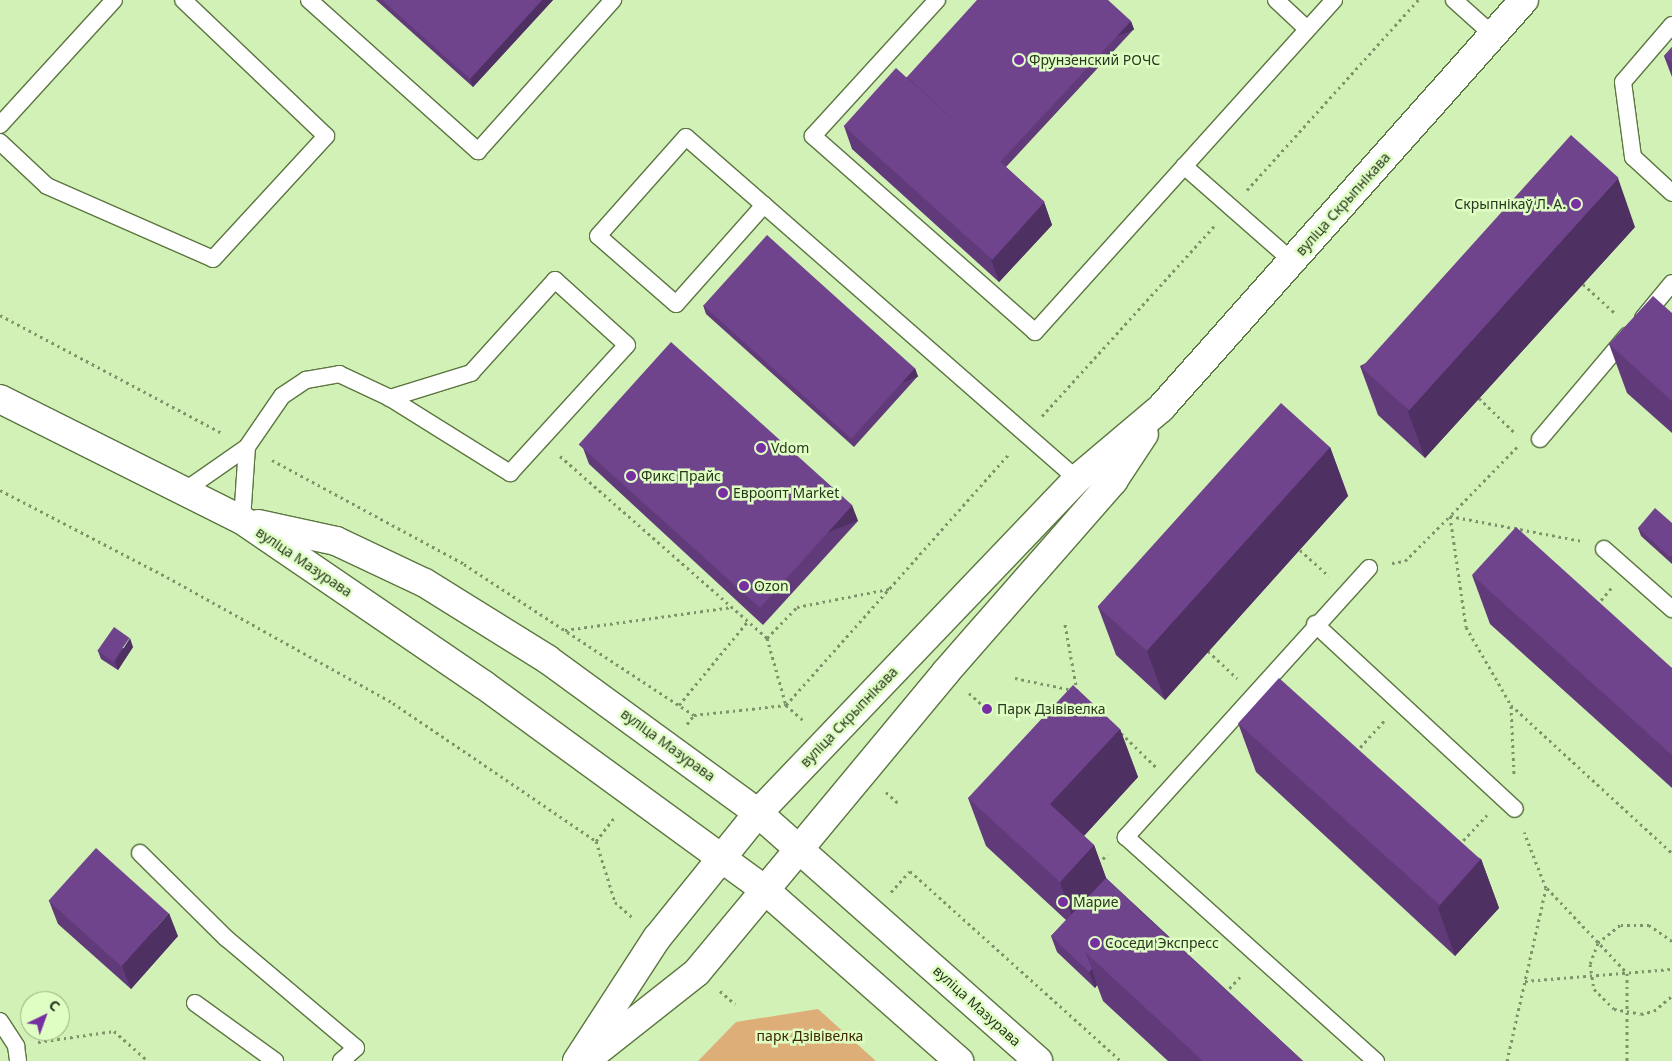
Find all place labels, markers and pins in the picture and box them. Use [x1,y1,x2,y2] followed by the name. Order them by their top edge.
[1029,52,1160,68] place label: Фрунзенский РОЧС
[1013,54,1025,66] marker: Фрунзенский РОЧС
[1454,196,1566,212] place label: Скрыпнікаў Л. А.
[1570,198,1582,210] marker: Скрыпнікаў Л. А.
[771,440,809,456] place label: Vdom
[755,442,767,454] marker: Vdom
[641,468,721,484] place label: Фикс Прайс
[625,470,637,482] marker: Фикс Прайс
[733,485,839,501] place label: Евроопт Market
[717,487,729,499] marker: Евроопт Market
[754,578,789,594] place label: Ozon
[738,580,750,592] marker: Ozon
[997,701,1106,717] place label: Парк Дзівівелка
[981,703,993,715] marker: Парк Дзівівелка
[1073,894,1118,910] place label: Марие
[1057,896,1069,908] marker: Марие
[1105,935,1219,951] place label: Соседи Экспресс
[1089,937,1101,949] marker: Соседи Экспресс

